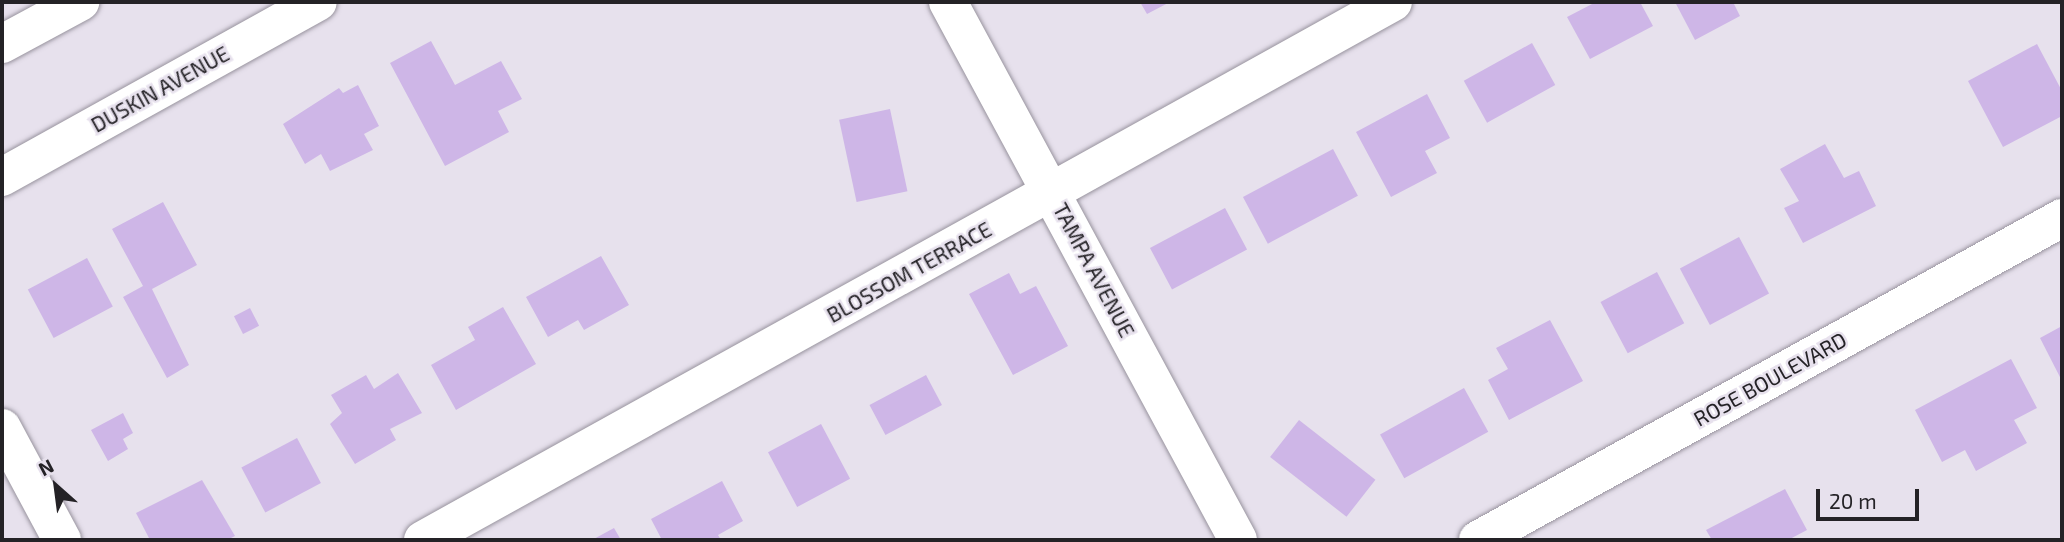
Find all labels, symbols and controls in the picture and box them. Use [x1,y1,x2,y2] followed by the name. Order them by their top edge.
[86,41,234,137] street label: DUSKIN AVENUE
[1048,198,1140,342] street label: TAMPA AVENUE
[822,216,996,328] street label: BLOSSOM TERRACE
[1689,327,1851,431] street label: ROSE BOULEVARD
[21,451,91,521] north arrow
[34,454,57,480] text: N
[1819,476,1922,520] scale bar
[1829,488,1877,513] text: 20 m

